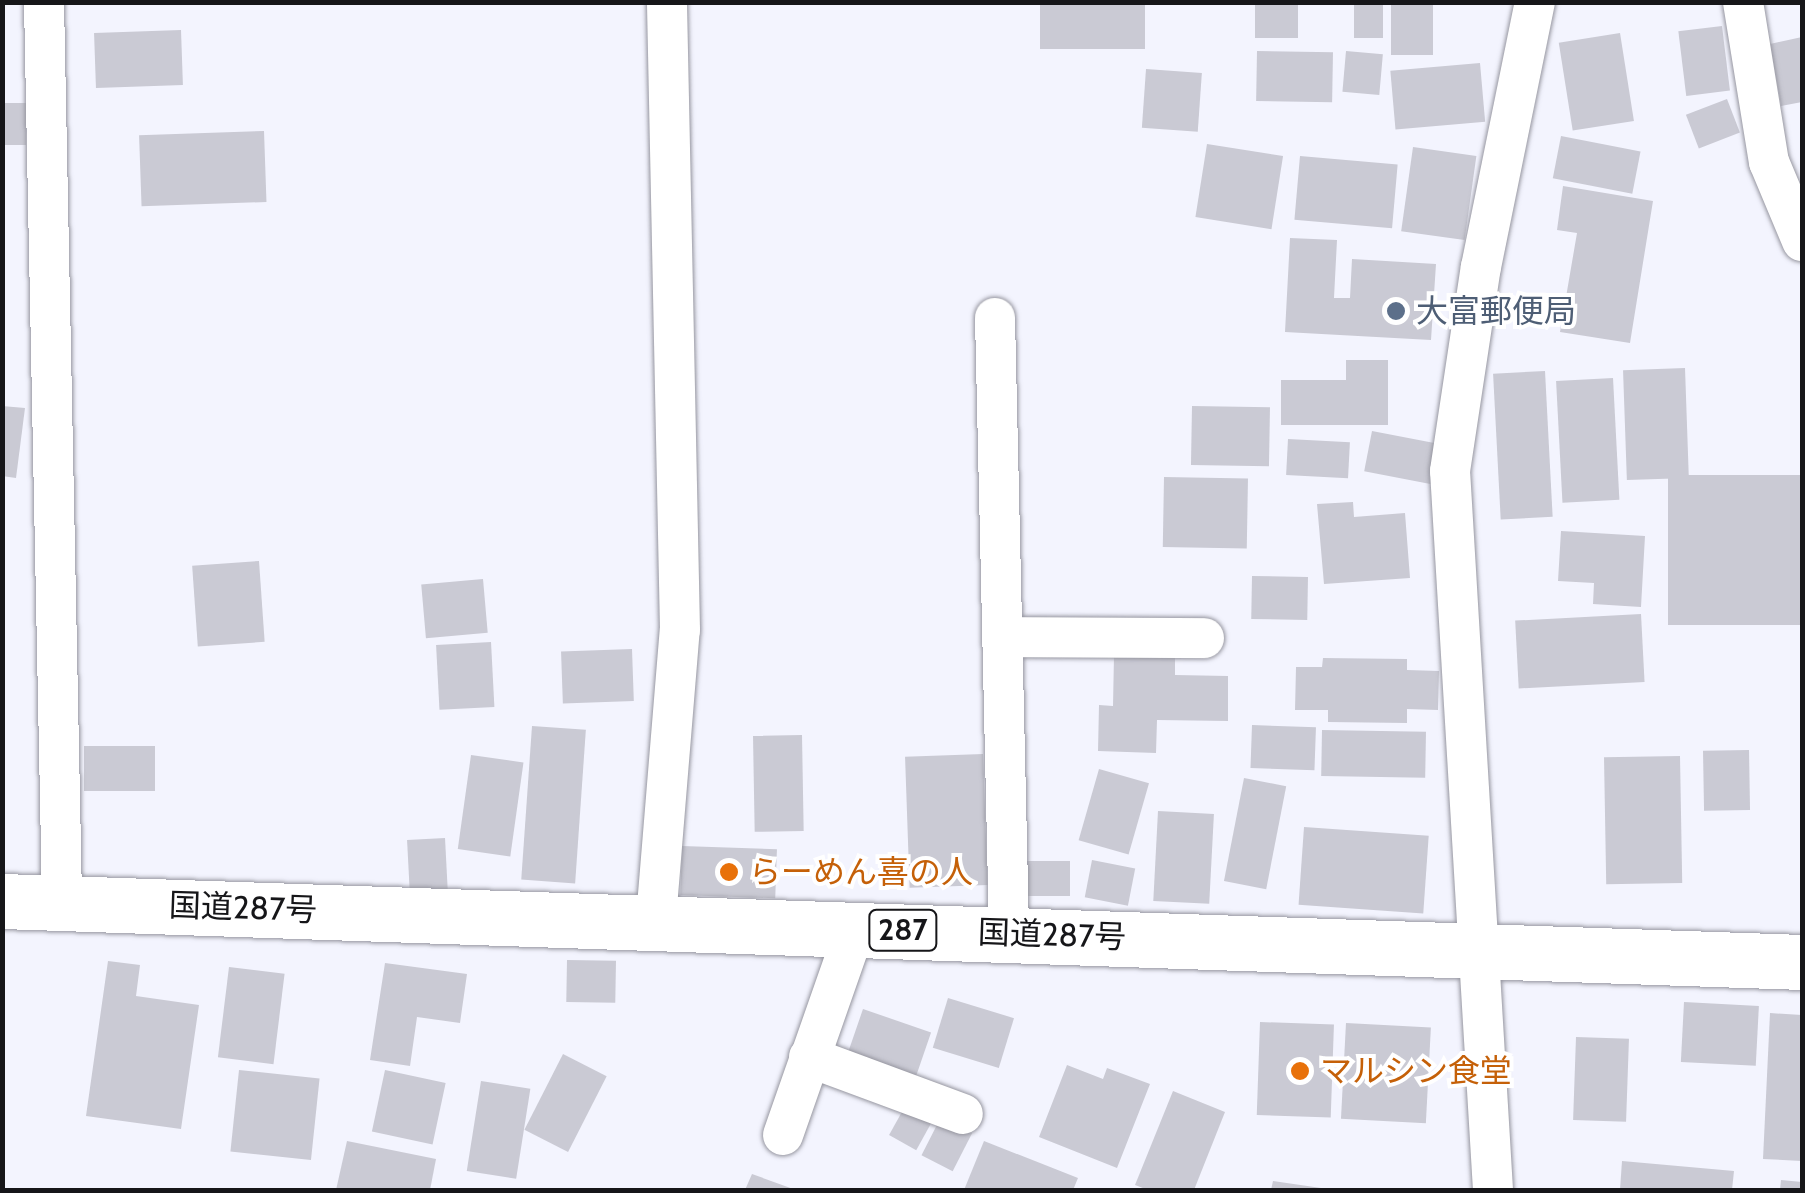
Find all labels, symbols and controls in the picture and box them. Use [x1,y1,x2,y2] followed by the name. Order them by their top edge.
[1416,292,1576,330] place label: 大富郵便局
[1385,300,1407,322] marker: 大富郵便局
[749,853,973,891] place label: らーめん喜の人
[718,861,740,883] marker: らーめん喜の人
[168,886,318,930] street label: 国道287号
[868,905,938,955] road number: 287
[977,913,1127,957] street label: 国道287号
[1320,1052,1512,1090] place label: マルシン食堂
[1289,1060,1311,1082] marker: マルシン食堂

